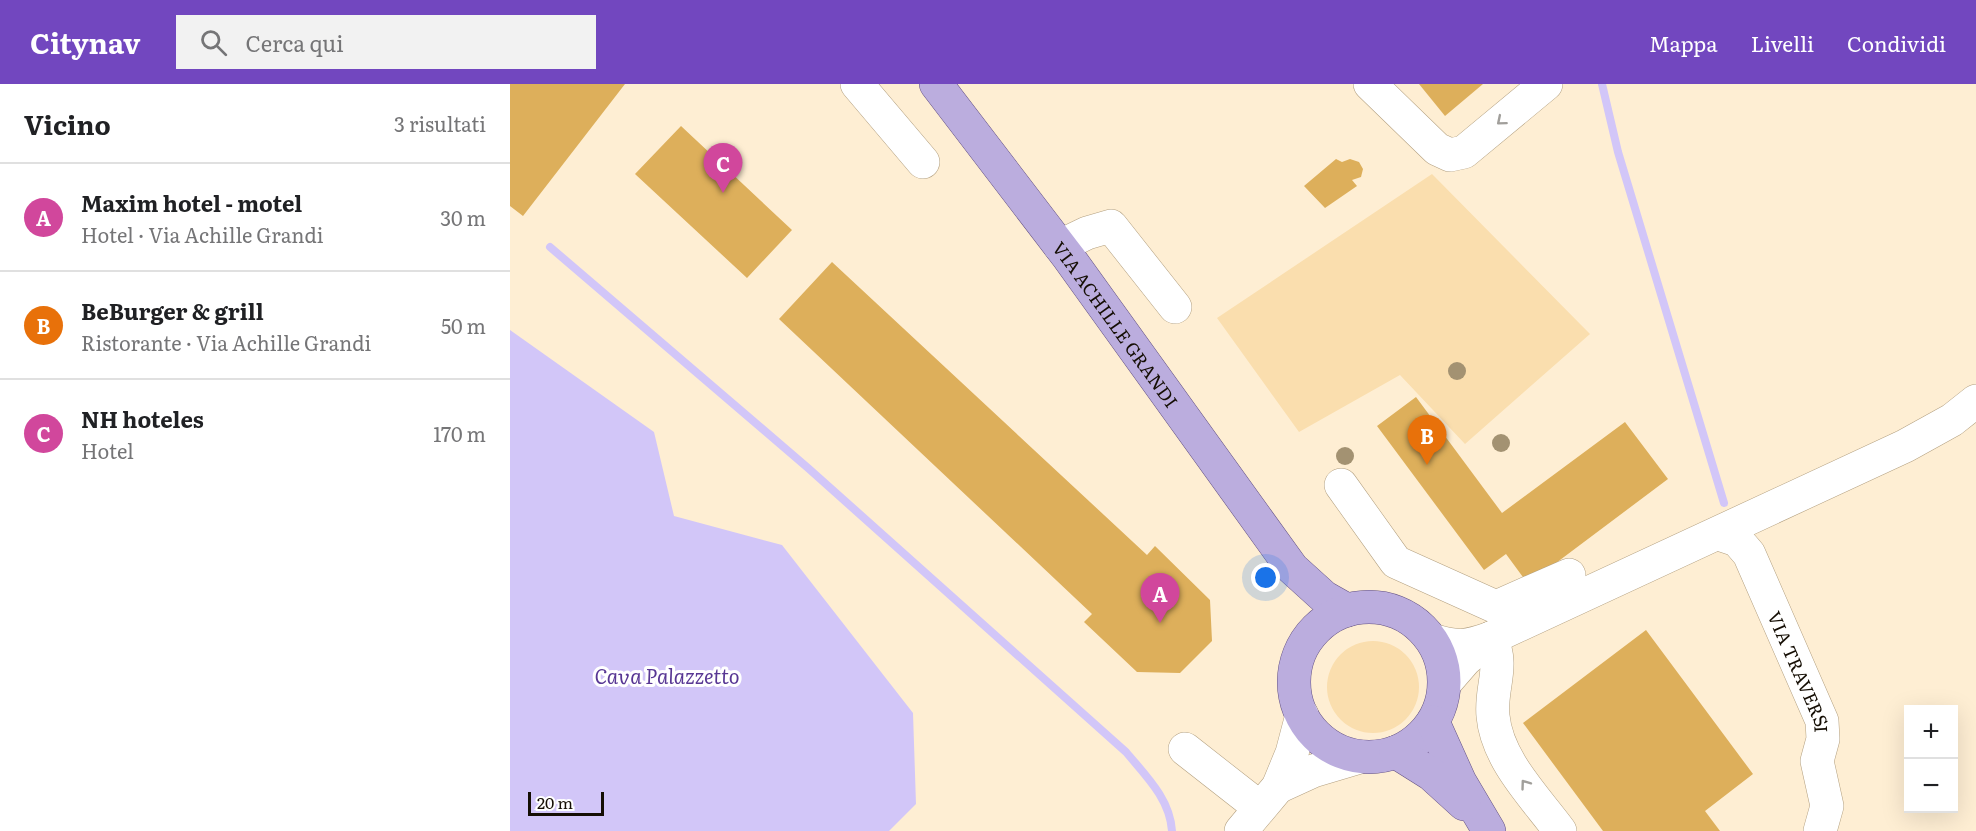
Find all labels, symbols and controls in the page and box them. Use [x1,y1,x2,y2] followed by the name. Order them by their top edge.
[176,15,596,69] search box
[30,21,140,63] text: Citynav
[197,26,230,59] icon: search
[245,26,344,59] text: Cerca qui
[1649,27,1718,58] text: Mappa
[1751,27,1814,58] text: Livelli
[1847,27,1946,58] text: Condividi
[24,104,111,143] text: Vicino
[394,108,486,138] text: 3 risultati
[1497,114,1508,125] one-way arrow
[704,144,742,193] pin: C
[81,186,302,219] text: Maxim hotel - motel
[36,202,51,232] text: A
[440,202,486,232] text: 30 m
[81,219,323,249] text: Hotel · Via Achille Grandi
[1047,235,1186,413] street label: VIA ACHILLE GRANDI
[81,294,264,327] text: BeBurger & grill
[37,310,50,340] text: B
[441,310,486,340] text: 50 m
[81,327,371,357] text: Ristorante · Via Achille Grandi
[81,402,204,435] text: NH hoteles
[1408,416,1446,465] pin: B
[36,418,51,448] text: C
[433,418,486,448] text: 170 m
[81,435,134,465] text: Hotel
[1251,563,1280,592] your location
[1140,574,1180,623] pin: A
[1762,606,1836,734] street label: VIA TRAVERSI
[594,660,740,690] water label: Cava Palazzetto
[1904,705,1958,813] map controls
[1904,705,1958,759] button: +
[1904,759,1958,813] button: −
[1521,779,1532,790] one-way arrow
[528,789,604,816] scale bar
[537,790,573,814] text: 20 m

